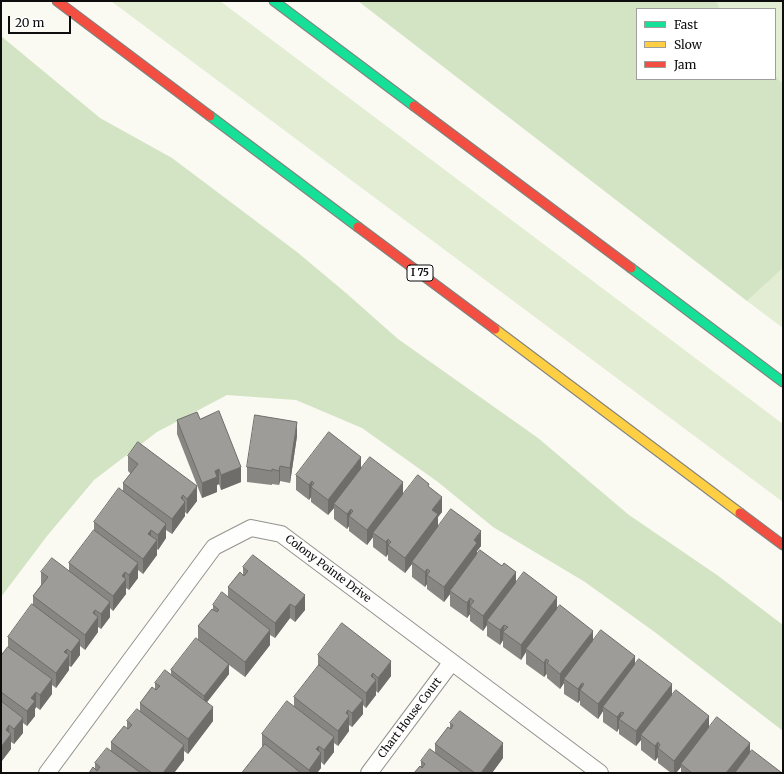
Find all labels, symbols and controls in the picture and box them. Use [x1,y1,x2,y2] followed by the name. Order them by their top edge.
[10,8,73,34] scale bar
[636,8,776,80] legend
[15,15,44,30] text: 20 m
[674,17,698,32] text: Fast
[674,37,702,52] text: Slow
[674,57,696,72] text: Jam
[407,265,433,281] road number: I 75
[282,532,374,606] street label: Colony Pointe Drive
[375,675,445,761] street label: Chart House Court

